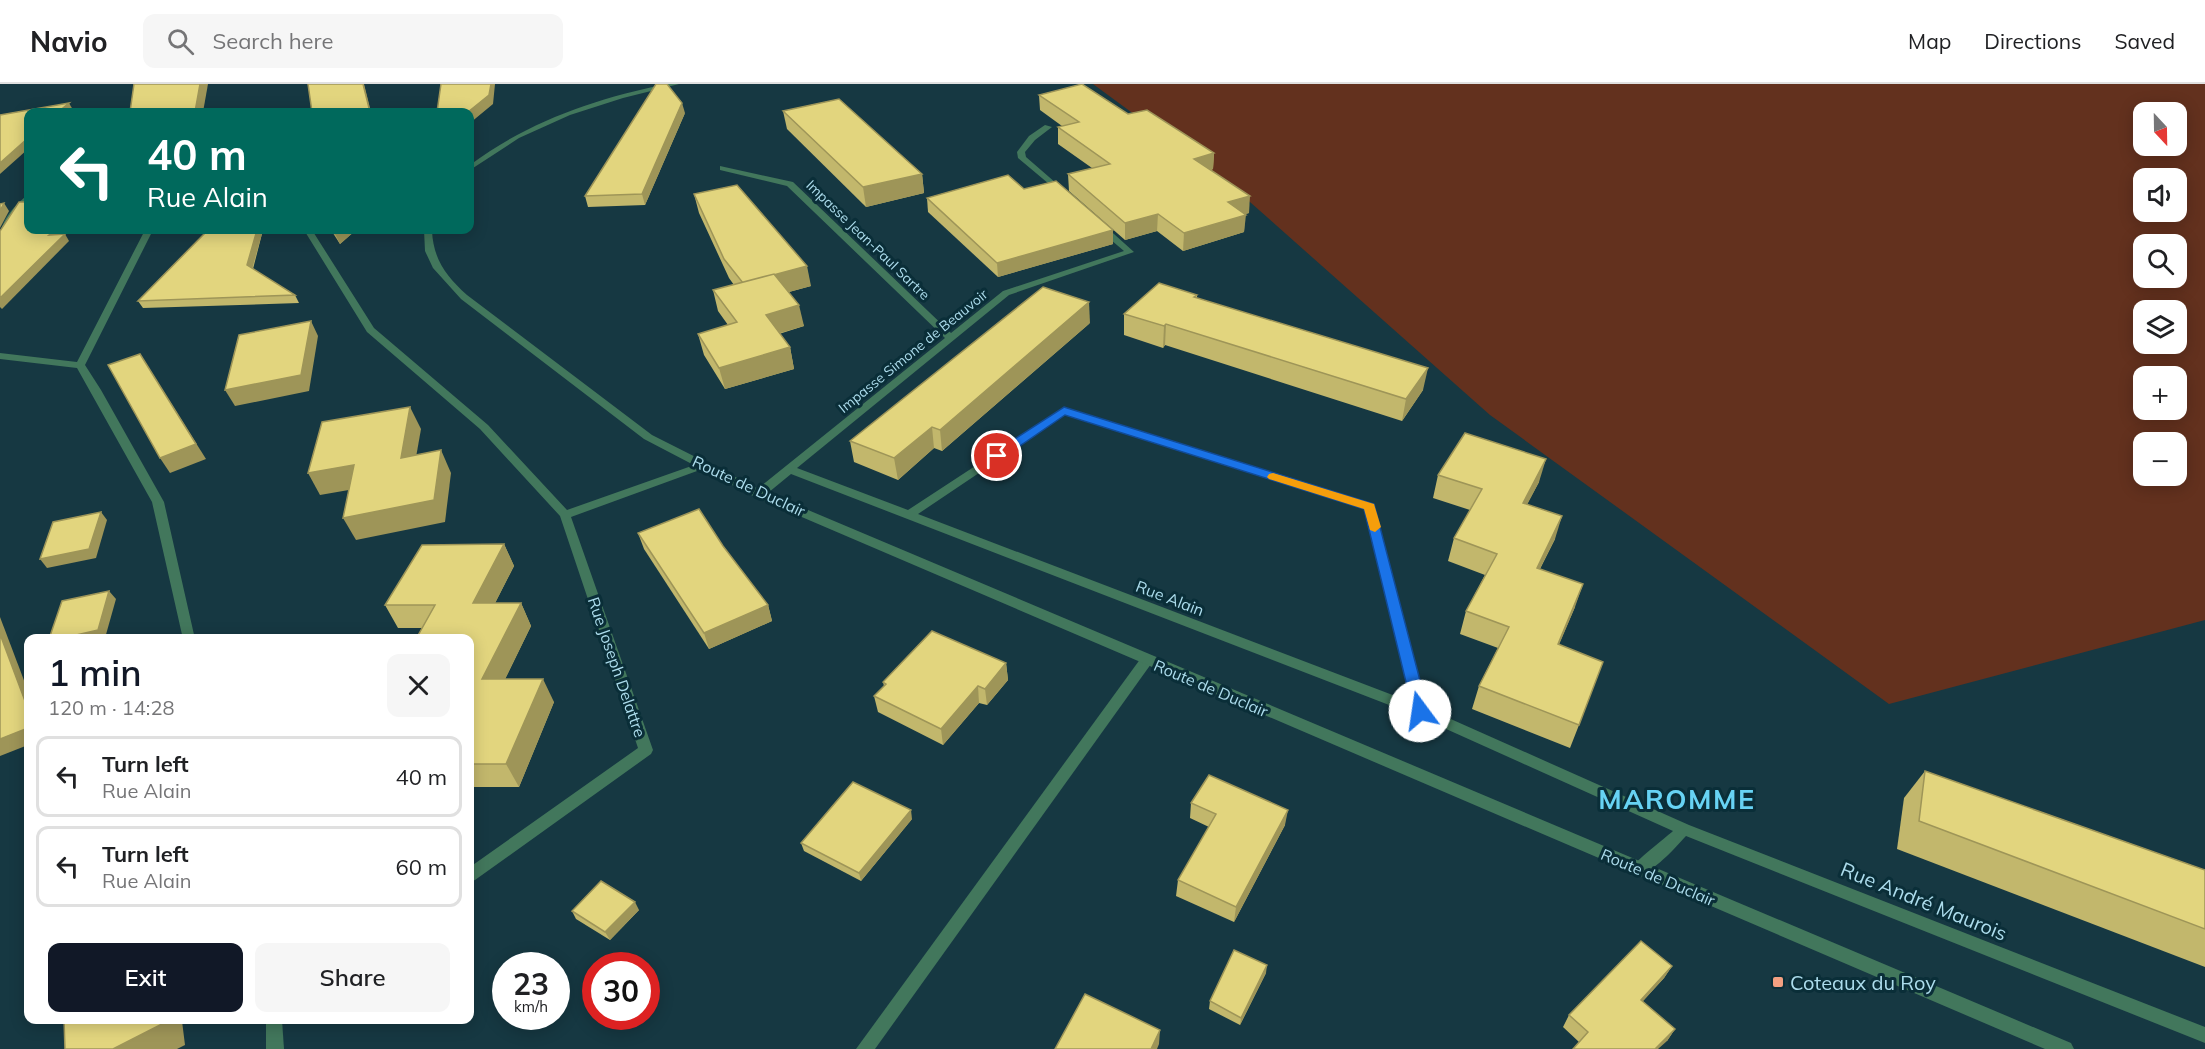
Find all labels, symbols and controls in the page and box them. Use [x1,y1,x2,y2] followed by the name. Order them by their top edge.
[143,14,563,68] search box
[30,24,107,59] text: Navio
[164,25,197,58] icon: search
[212,27,333,55] text: Search here
[1908,28,1951,54] text: Map
[1984,28,2081,54] text: Directions
[2114,28,2175,54] text: Saved
[2133,102,2187,156] north arrow
[2133,102,2187,486] map controls
[147,128,247,181] text: 40 m
[48,132,126,210] icon: left
[2133,168,2187,222] button: sound
[802,176,934,304] street label: Impasse Jean-Paul Sartre
[147,180,268,214] text: Rue Alain
[2133,234,2187,288] button: search
[835,285,992,417] street label: Impasse Simone de Beauvoir
[2133,300,2187,354] button: layers
[2133,366,2187,420] button: +
[971,430,1022,481] pin
[2133,432,2187,486] button: −
[980,439,1013,472] icon: arrive
[689,451,809,521] street label: Route de Duclair
[1133,576,1207,620] street label: Rue Alain
[584,594,650,740] street label: Rue Joseph Delattre
[48,650,142,695] text: 1 min
[387,654,450,717] button: close
[1151,655,1271,721] street label: Route de Duclair
[1388,679,1452,743] position arrow
[48,695,174,720] text: 120 m · 14:28
[102,750,189,778] text: Turn left
[51,760,84,793] icon: left
[396,763,447,791] text: 40 m
[102,778,191,803] text: Rue Alain
[1598,782,1756,816] district label: MAROMME
[102,840,189,868] text: Turn left
[1598,844,1718,910] street label: Route de Duclair
[51,850,84,883] icon: left
[396,853,447,881] text: 60 m
[1837,856,2011,946] street label: Rue André Maurois
[102,868,191,893] text: Rue Alain
[48,943,243,1012] button: Exit
[255,943,450,1012] button: Share
[582,952,660,1030] speed limit sign: 30
[513,965,549,1003] text: 23
[1790,970,1936,995] place label: Coteaux du Roy
[1771,975,1785,989] marker: Coteaux du Roy
[514,997,548,1016] text: km/h

